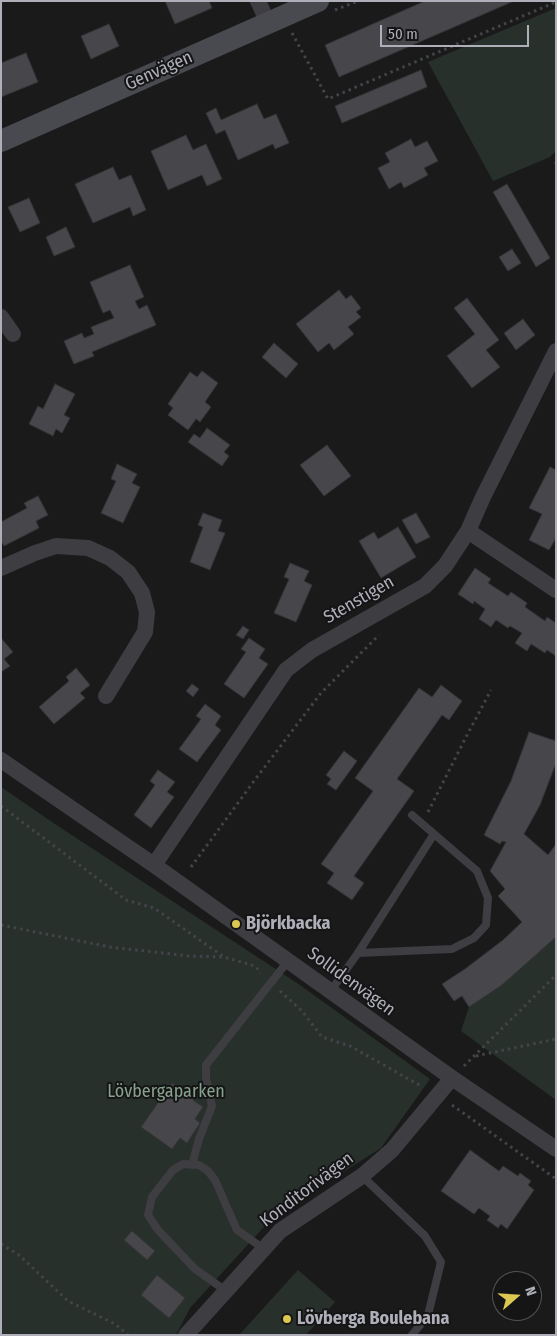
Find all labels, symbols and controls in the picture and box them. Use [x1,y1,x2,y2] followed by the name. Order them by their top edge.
[382,15,531,47] scale bar
[388,25,418,43] text: 50 m
[122,47,196,95] street label: Genvägen
[320,571,398,629] street label: Stenstigen
[246,913,330,935] place label: Björkbacka
[230,918,242,930] marker: Björkbacka
[303,943,399,1021] street label: Sollidenvägen
[107,1081,225,1103] park label: Lövbergaparken
[256,1148,358,1232] street label: Konditorivägen
[492,1271,542,1321] north arrow
[521,1285,540,1298] text: N
[297,1308,449,1330] place label: Lövberga Boulebana
[281,1313,293,1325] marker: Lövberga Boulebana

